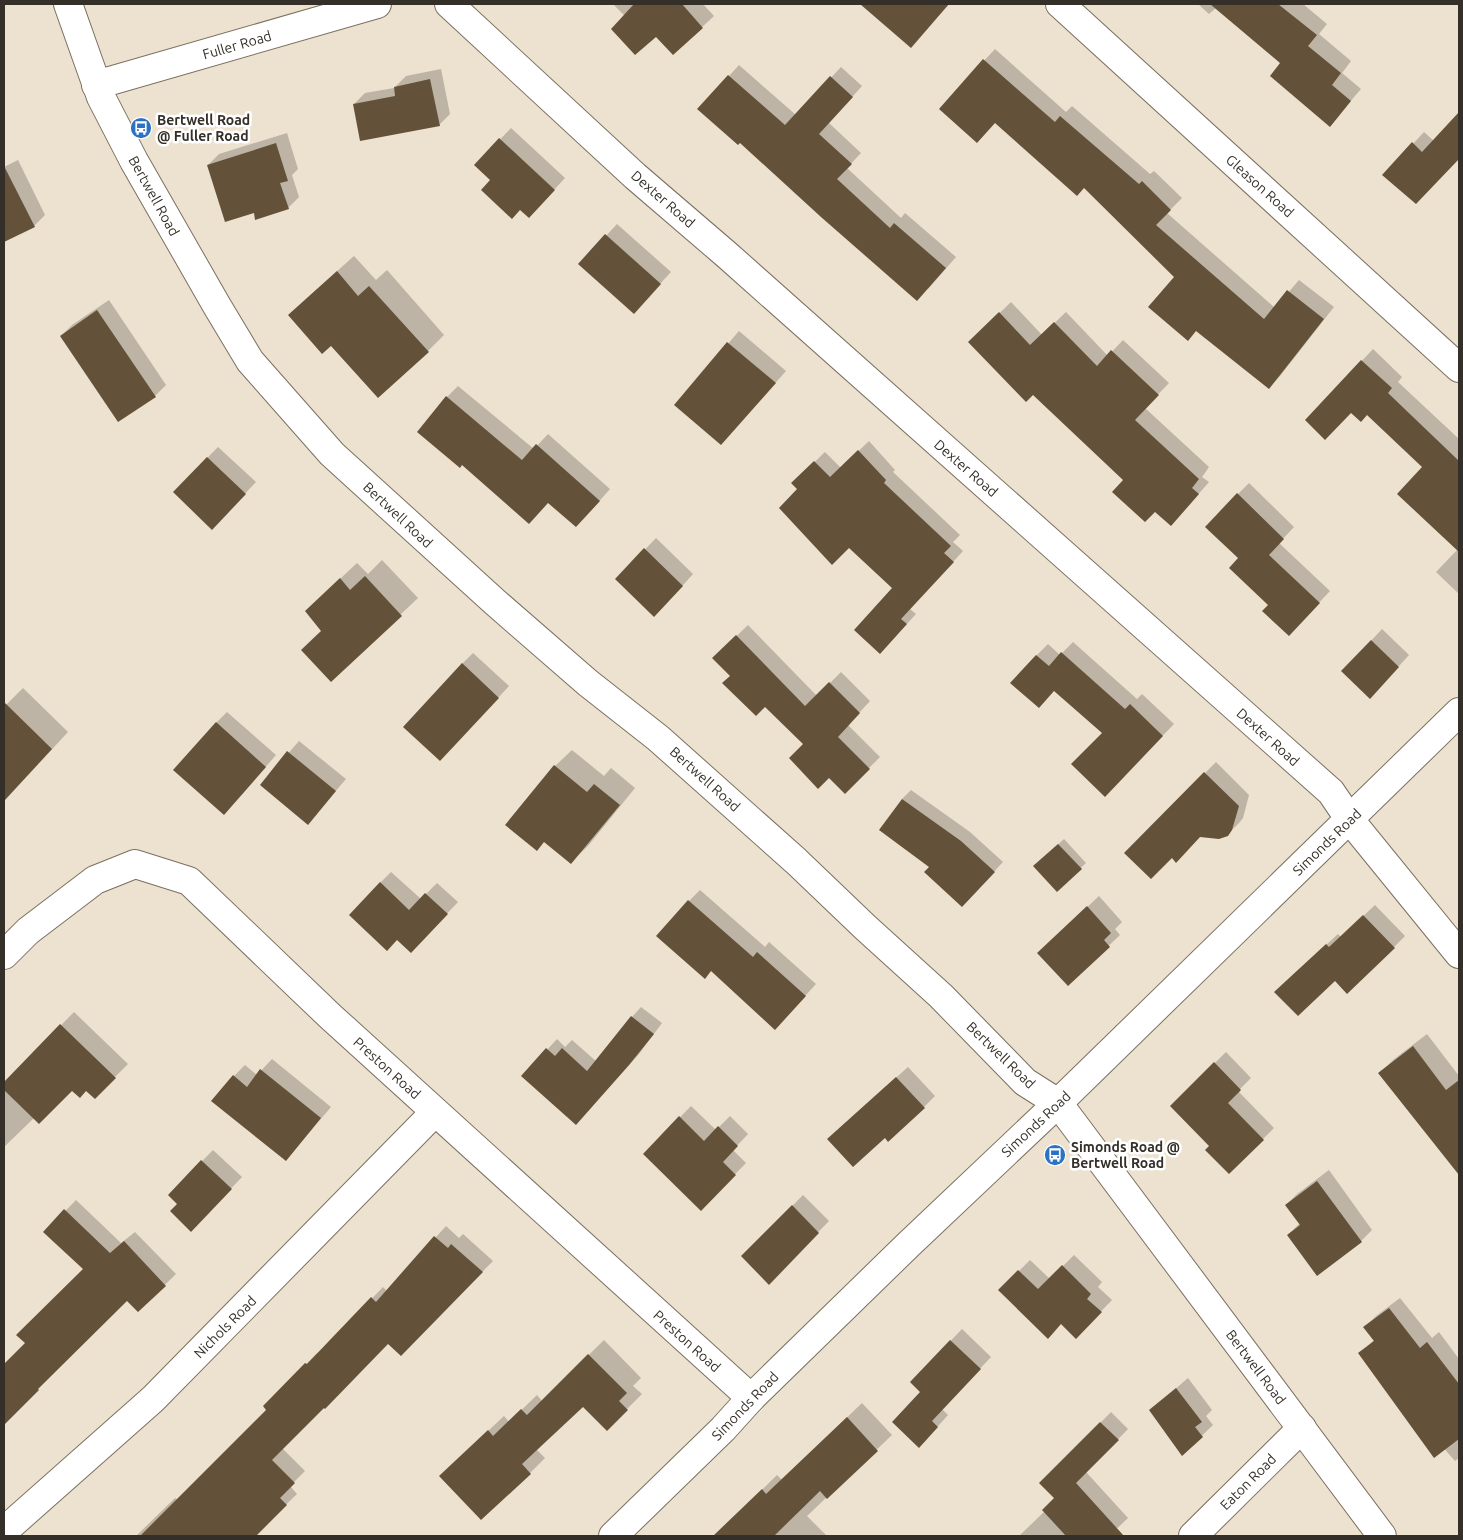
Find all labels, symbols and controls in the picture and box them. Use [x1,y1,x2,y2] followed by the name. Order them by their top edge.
[201,28,273,62] street label: Fuller Road
[157,112,250,144] place label: Bertwell Road @ Fuller Road
[129,116,153,140] bus stop icon: Bertwell Road @ Fuller Road
[1223,151,1297,221] street label: Gleason Road
[125,153,183,239] street label: Bertwell Road
[628,167,698,231] street label: Dexter Road
[931,436,1001,500] street label: Dexter Road
[360,479,436,551] street label: Bertwell Road
[1233,705,1303,769] street label: Dexter Road
[667,743,743,815] street label: Bertwell Road
[1290,805,1364,879] street label: Simonds Road
[963,1018,1039,1092] street label: Bertwell Road
[350,1034,424,1102] street label: Preston Road
[998,1088,1074,1160] street label: Simonds Road
[1071,1139,1180,1171] place label: Simonds Road @ Bertwell Road
[1043,1143,1067,1167] bus stop icon: Simonds Road @ Bertwell Road
[191,1293,259,1361] street label: Nichols Road
[650,1307,724,1375] street label: Preston Road
[1223,1327,1289,1407] street label: Bertwell Road
[708,1369,782,1443] street label: Simonds Road
[1217,1451,1279,1513] street label: Eaton Road

